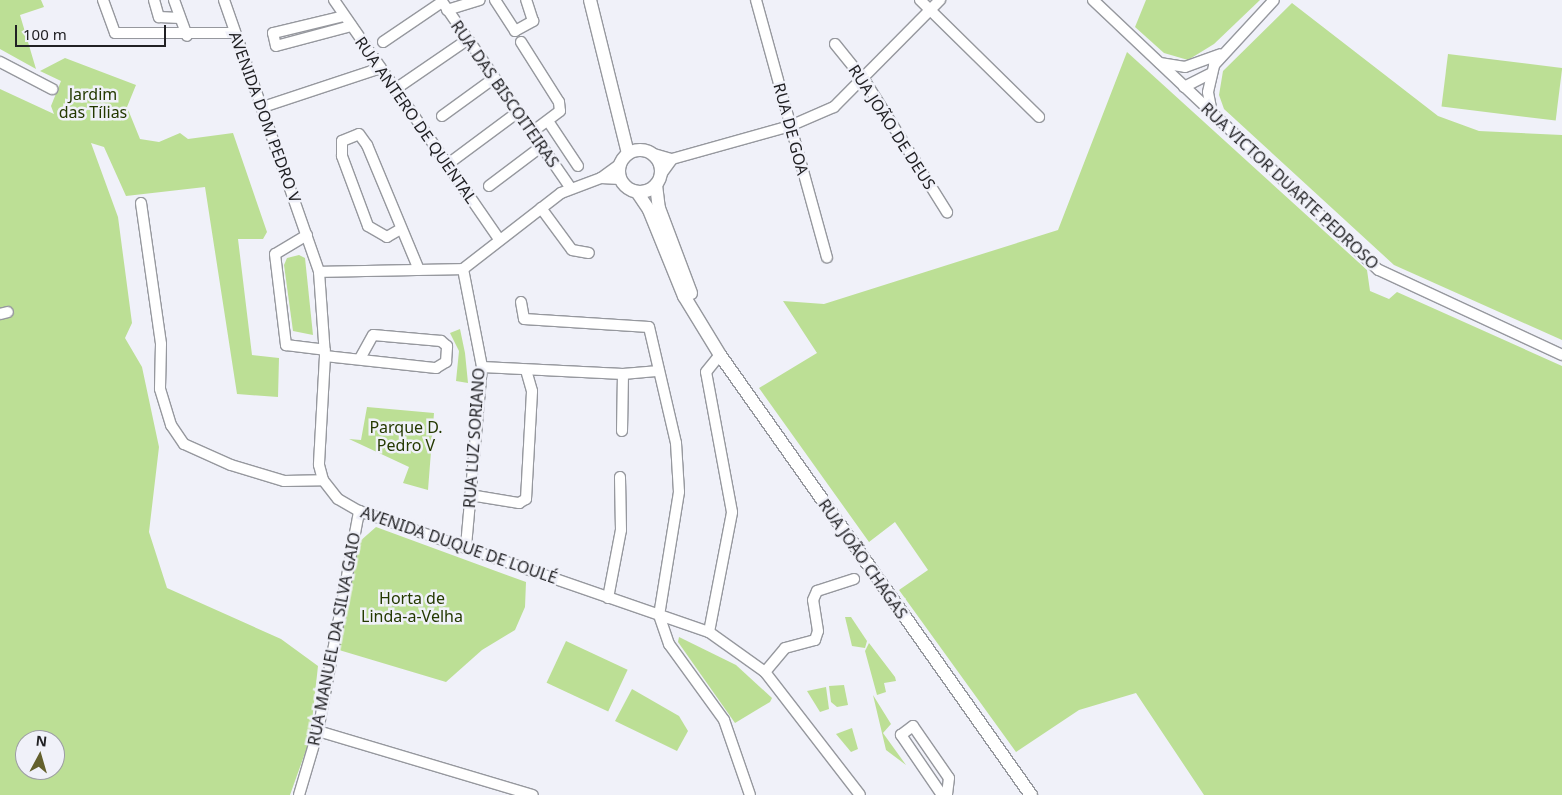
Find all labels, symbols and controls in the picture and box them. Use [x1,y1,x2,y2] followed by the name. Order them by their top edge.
[18,15,169,47] scale bar
[447,17,563,171] street label: RUA DAS BISCOITEIRAS
[23,24,67,44] text: 100 m
[225,29,305,205] street label: AVENIDA DOM PEDRO V
[351,33,481,207] street label: RUA ANTERO DE QUENTAL
[845,61,939,193] street label: RUA JOÃO DE DEUS
[769,81,813,177] street label: RUA DE GOA
[59,84,127,122] park label: Jardim das Tílias
[1197,99,1383,273] street label: RUA VICTOR DUARTE PEDROSO
[460,367,488,509] street label: RUA LUZ SORIANO
[369,417,443,455] park label: Parque D. Pedro V
[815,496,911,622] street label: RUA JOÃO CHAGAS
[358,502,560,588] street label: AVENIDA DUQUE DE LOULÉ
[304,531,364,747] street label: RUA MANUEL DA SILVA GAIO
[361,588,463,626] park label: Horta de Linda-a-Velha
[15,730,65,780] north arrow
[35,731,48,751] text: N

